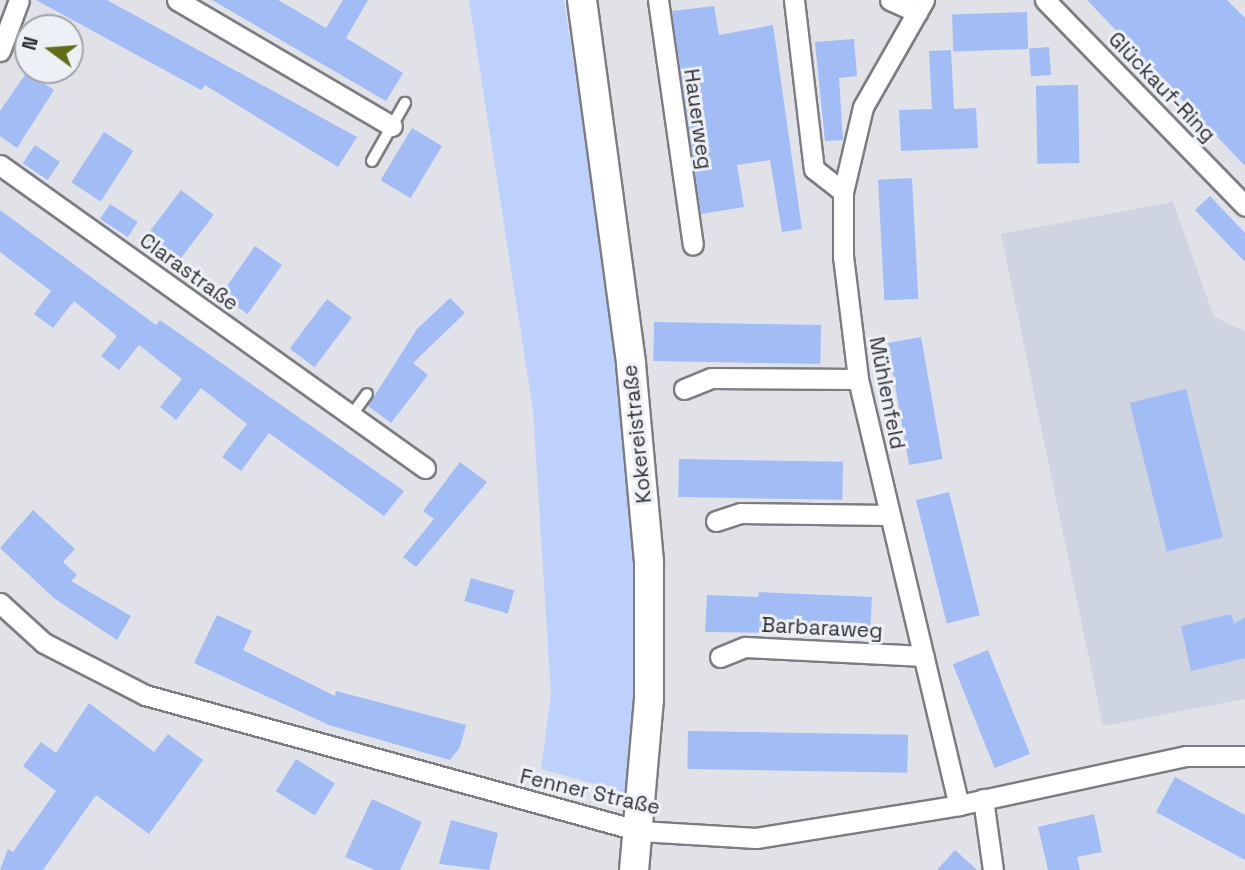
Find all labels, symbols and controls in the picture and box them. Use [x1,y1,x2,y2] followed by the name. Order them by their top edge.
[14,14,84,84] north arrow
[1103,27,1221,147] street label: Glückauf-Ring
[16,34,44,53] text: N
[678,67,718,171] street label: Hauerweg
[135,228,243,316] street label: Clarastraße
[864,335,910,451] street label: Mühlenfeld
[617,363,657,505] street label: Kokereistraße
[761,612,883,644] street label: Barbaraweg
[518,764,662,820] street label: Fenner Straße

